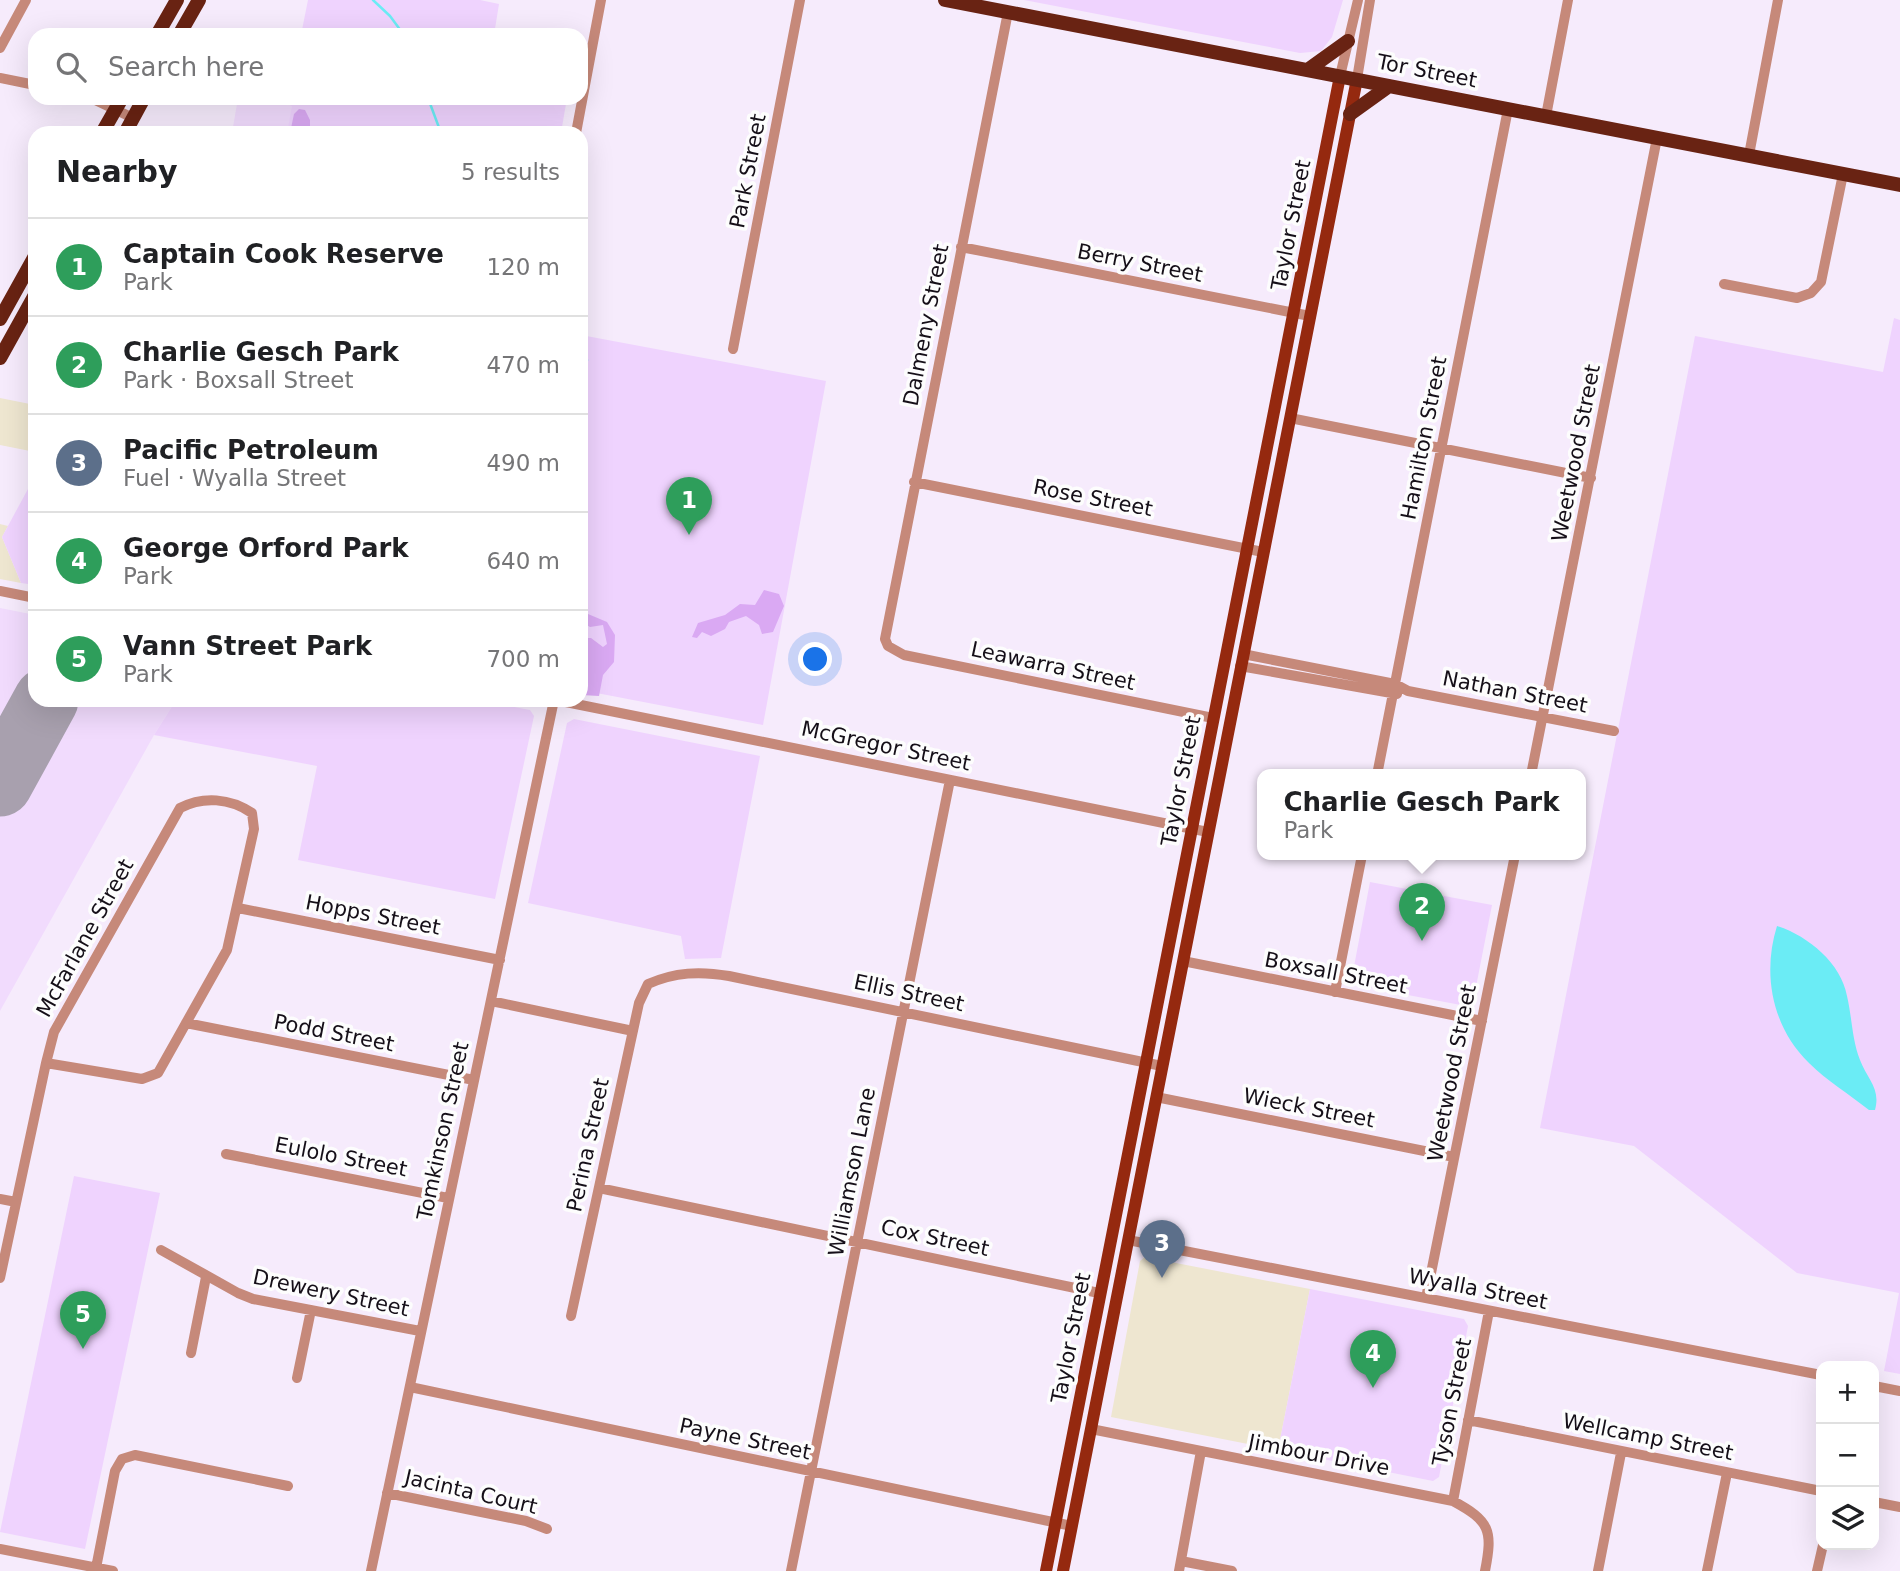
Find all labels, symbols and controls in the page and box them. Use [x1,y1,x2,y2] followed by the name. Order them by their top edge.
[28,28,588,105] search box
[52,48,90,86] icon: search
[1374,49,1479,92] street label: Tor Street
[108,52,264,82] text: Search here
[725,112,771,230] street label: Park Street
[56,154,178,189] text: Nearby
[1266,158,1315,293] street label: Taylor Street
[461,159,560,185] text: 5 results
[123,239,444,269] text: Captain Cook Reserve
[1075,239,1205,287] street label: Berry Street
[899,242,953,408] street label: Dalmeny Street
[71,254,87,280] text: 1
[486,254,560,280] text: 120 m
[123,269,173,295] text: Park
[123,337,399,367] text: Charlie Gesch Park
[71,352,87,378] text: 2
[486,352,560,378] text: 470 m
[1396,354,1452,522] street label: Hamilton Street
[1547,362,1605,544] street label: Weetwood Street
[123,367,353,393] text: Park · Boxsall Street
[123,435,379,465] text: Pacific Petroleum
[71,450,87,476] text: 3
[486,450,560,476] text: 490 m
[123,465,346,491] text: Fuel · Wyalla Street
[1031,475,1155,521] street label: Rose Street
[666,477,712,535] pin: 1
[123,533,409,563] text: George Orford Park
[71,548,87,574] text: 4
[486,548,560,574] text: 640 m
[123,563,173,589] text: Park
[123,631,372,661] text: Vann Street Park
[969,637,1137,695] street label: Leawarra Street
[798,642,832,676] your location
[71,646,87,672] text: 5
[486,646,560,672] text: 700 m
[123,661,173,687] text: Park
[1441,666,1589,718] street label: Nathan Street
[1156,714,1205,849] street label: Taylor Street
[799,716,973,776] street label: McGregor Street
[1257,769,1586,860] popup
[1284,787,1559,817] text: Charlie Gesch Park
[1284,817,1333,843] text: Park
[32,855,138,1021] street label: McFarlane Street
[1399,883,1445,941] pin: 2
[304,890,442,940] street label: Hopps Street
[1263,947,1409,999] street label: Boxsall Street
[852,970,966,1016] street label: Ellis Street
[1423,982,1481,1164] street label: Weetwood Street
[272,1010,396,1056] street label: Podd Street
[412,1040,474,1223] street label: Tomkinson Street
[562,1076,614,1214] street label: Perina Street
[1241,1084,1377,1132] street label: Wieck Street
[824,1086,880,1258] street label: Williamson Lane
[273,1132,409,1182] street label: Eulolo Street
[879,1215,991,1261] street label: Cox Street
[1139,1220,1185,1278] pin: 3
[1407,1264,1549,1314] street label: Wyalla Street
[251,1265,411,1321] street label: Drewery Street
[1046,1271,1095,1406] street label: Taylor Street
[60,1291,106,1349] pin: 5
[1350,1330,1396,1388] pin: 4
[1428,1336,1476,1469] street label: Tyson Street
[1816,1361,1879,1550] map controls
[1816,1361,1879,1424] button: +
[1561,1409,1735,1465] street label: Wellcamp Street
[677,1413,813,1465] street label: Payne Street
[1816,1424,1879,1487] button: −
[1244,1429,1392,1480] street label: Jimbour Drive
[400,1465,540,1519] street label: Jacinta Court
[1816,1487,1879,1550] button: layers

